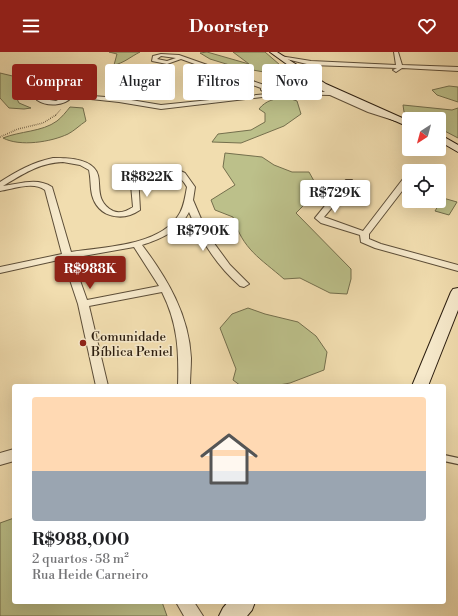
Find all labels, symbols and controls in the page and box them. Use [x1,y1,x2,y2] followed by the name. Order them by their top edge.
[20,15,42,37] icon: menu
[189,15,269,38] text: Doorstep
[416,15,438,37] icon: heart
[12,64,97,100] chip: Comprar
[105,64,175,100] chip: Alugar
[183,64,254,100] chip: Filtros
[262,64,322,100] chip: Novo
[402,112,446,156] north arrow
[402,112,446,208] map controls
[114,164,180,198] pin: R$822K
[402,164,446,208] button: locate
[121,169,173,185] text: R$822K
[302,180,368,214] pin: R$729K
[309,185,361,201] text: R$729K
[170,218,236,252] pin: R$790K
[177,223,230,239] text: R$790K
[57,256,123,290] pin: R$988K
[64,261,116,277] text: R$988K
[90,329,173,360] place label: Comunidade Bíblica Peniel
[78,338,88,348] marker: Comunidade Bíblica Peniel
[193,423,265,495] icon: home
[32,529,129,551] text: R$988,000
[32,551,129,567] text: 2 quartos · 58 m²
[32,567,148,583] text: Rua Heide Carneiro

